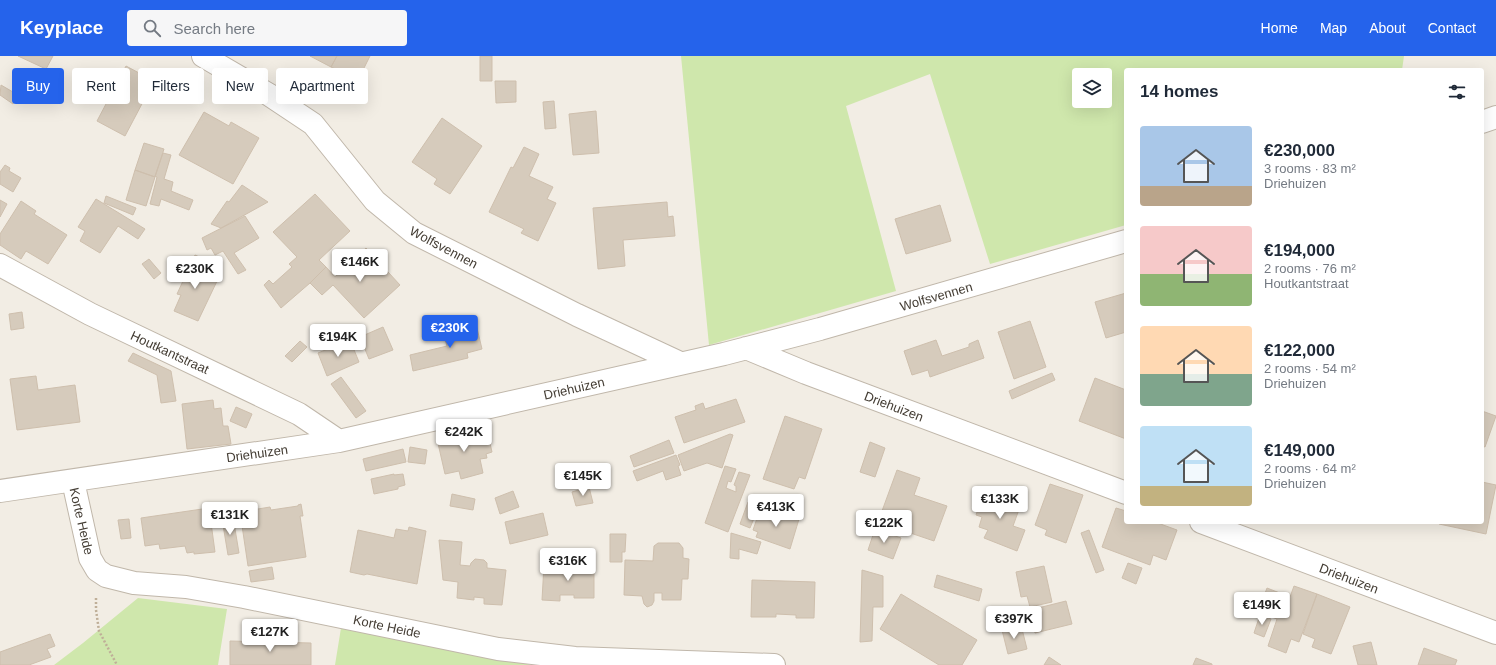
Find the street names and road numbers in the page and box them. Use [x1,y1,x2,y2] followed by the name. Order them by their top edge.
[407,223,480,272] street label: Wolfsvennen
[898,279,974,314] street label: Wolfsvennen
[128,328,212,377] street label: Houtkantstraat
[542,374,606,403] street label: Driehuizen
[862,388,926,425] street label: Driehuizen
[225,442,289,465] street label: Driehuizen
[66,486,97,556] street label: Korte Heide
[1317,560,1381,597] street label: Driehuizen
[352,612,422,641] street label: Korte Heide

